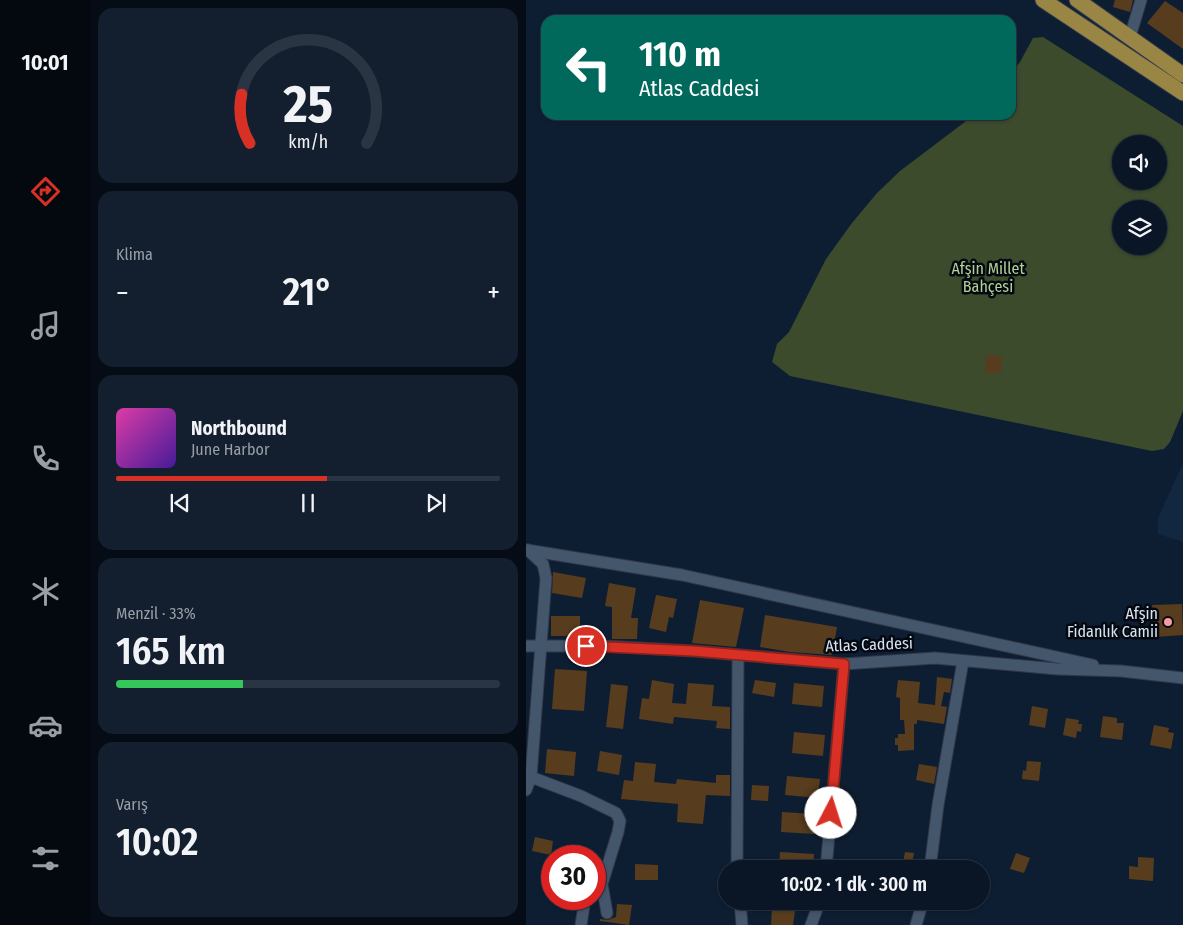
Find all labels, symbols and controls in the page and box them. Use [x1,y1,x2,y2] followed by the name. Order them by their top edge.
[639,33,721,75] text: 110 m
[556,35,621,100] icon: left
[21,49,69,76] text: 10:01
[282,73,333,136] text: 25
[639,75,760,102] text: Atlas Caddesi
[288,131,328,153] text: km/h
[1112,135,1167,255] map controls
[1112,135,1167,190] button: sound
[28,174,63,209] icon: directions
[1112,200,1167,255] button: layers
[116,245,153,264] text: Klima
[951,259,1025,296] park label: Afşin Millet Bahçesi
[283,269,333,315] text: 21°
[116,276,129,309] text: −
[487,276,500,309] text: +
[28,308,63,343] icon: music
[191,417,287,440] text: Northbound
[191,440,269,459] text: June Harbor
[28,441,63,476] icon: phone
[166,489,194,517] icon: previous
[294,489,322,517] icon: pause
[422,489,450,517] icon: next
[28,574,63,609] icon: climate
[116,604,196,623] text: Menzil · 33%
[1067,604,1158,641] place label: Afşin Fidanlık Camii
[1162,616,1174,628] marker: Afşin Fidanlık Camii
[565,625,607,667] pin
[116,628,226,674] text: 165 km
[572,632,600,660] icon: arrive
[825,633,913,656] street label: Atlas Caddesi
[28,708,63,743] icon: car
[804,786,856,838] position arrow
[116,795,148,814] text: Varış
[116,819,199,865] text: 10:02
[28,841,63,876] icon: filters
[541,845,606,910] speed limit sign: 30
[781,873,927,896] text: 10:02 · 1 dk · 300 m

